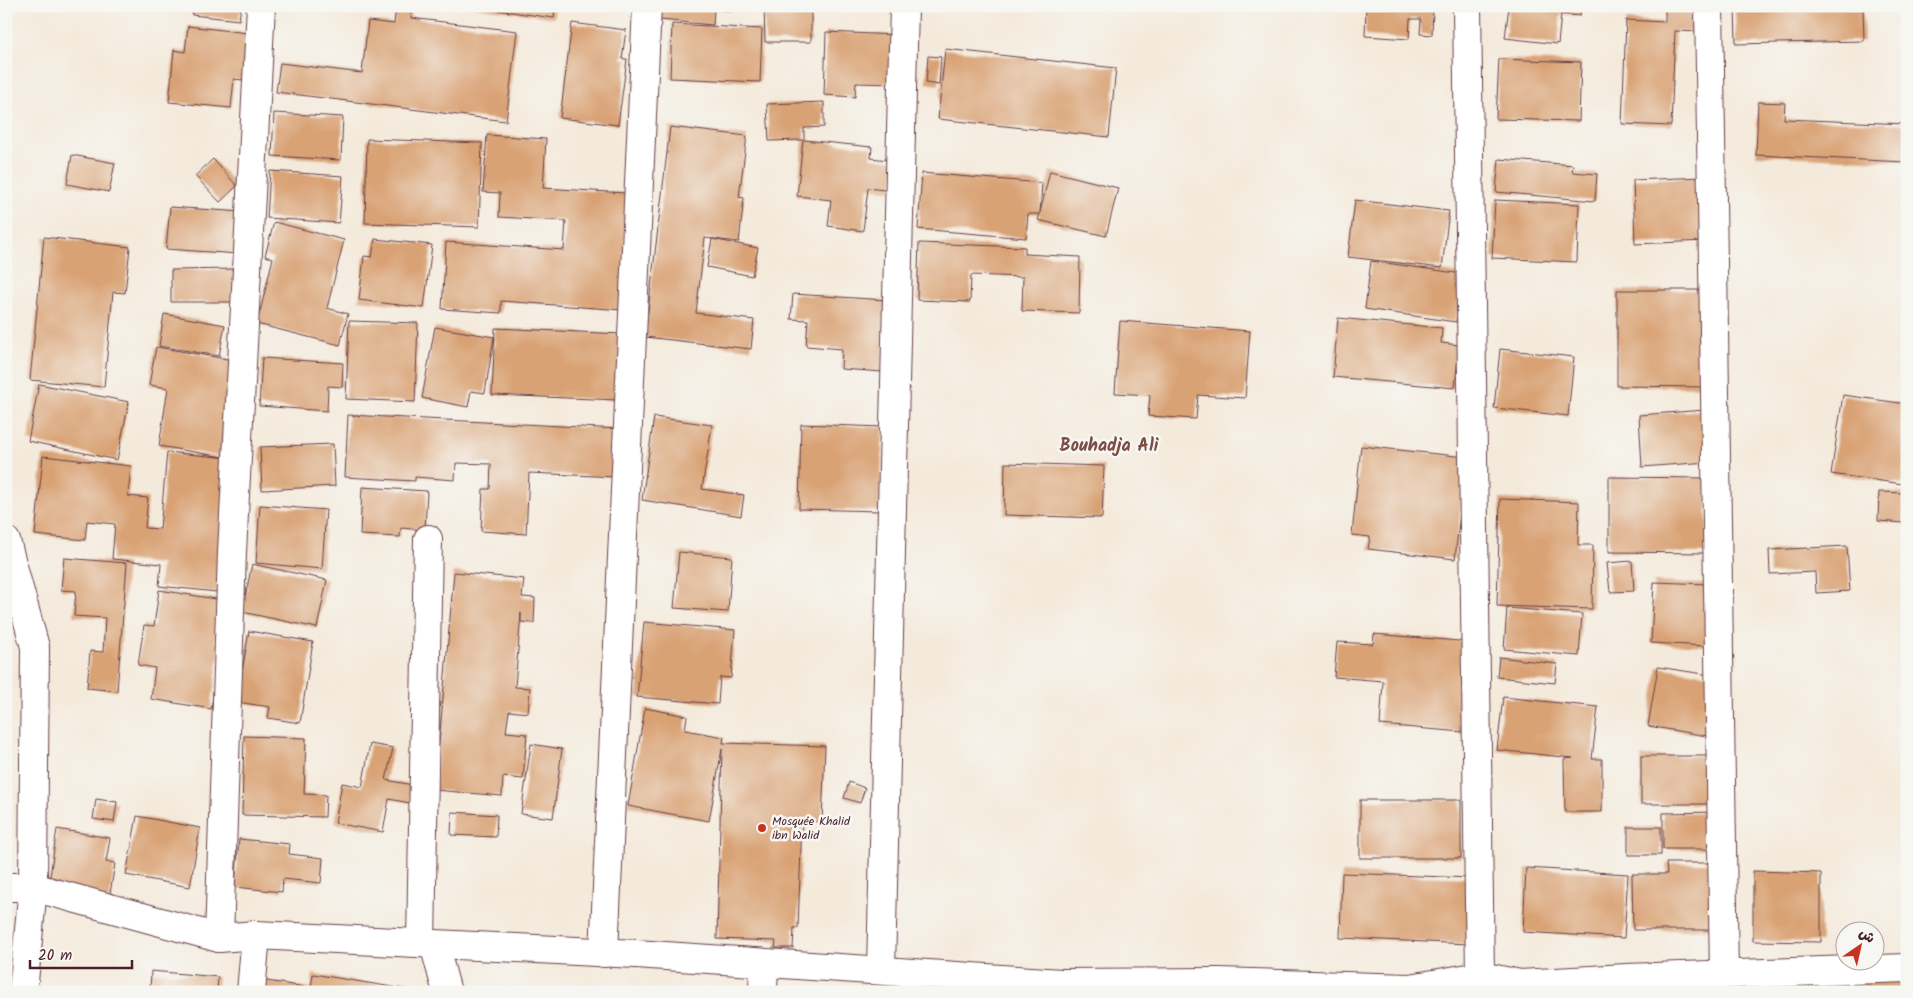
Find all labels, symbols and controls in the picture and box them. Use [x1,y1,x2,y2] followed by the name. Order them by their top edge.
[1060,432,1159,461] district label: Bouhadja Ali
[772,812,851,845] place label: Mosquée Khalid ibn Walid
[756,822,768,834] marker: Mosquée Khalid ibn Walid
[1836,920,1886,970] north arrow
[1854,923,1879,949] text: ش
[30,938,132,970] scale bar
[38,944,72,968] text: 20 m

